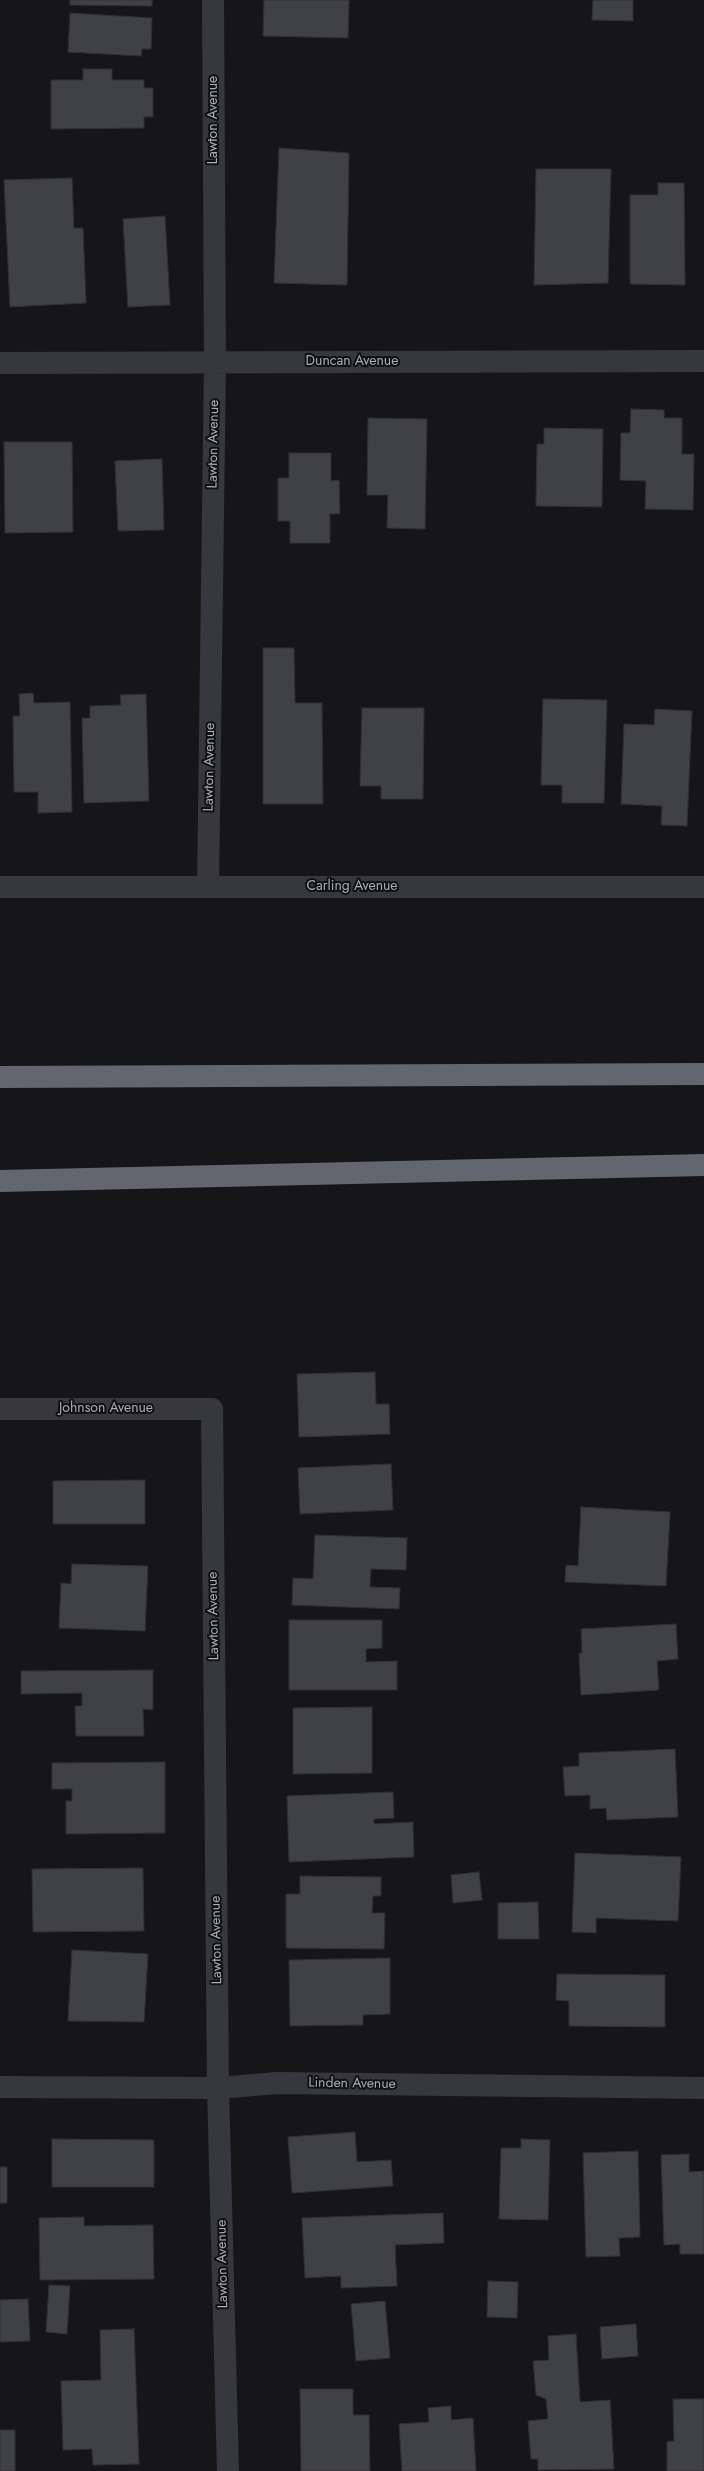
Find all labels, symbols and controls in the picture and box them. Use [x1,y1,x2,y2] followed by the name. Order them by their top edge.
[206,76,222,164] street label: Lawton Avenue
[306,354,398,370] street label: Duncan Avenue
[205,400,223,488] street label: Lawton Avenue
[201,723,219,811] street label: Lawton Avenue
[306,879,398,895] street label: Carling Avenue
[59,1401,153,1417] street label: Johnson Avenue
[205,1572,223,1660] street label: Lawton Avenue
[208,1896,226,1984] street label: Lawton Avenue
[308,2075,396,2093] street label: Linden Avenue
[214,2220,232,2308] street label: Lawton Avenue

